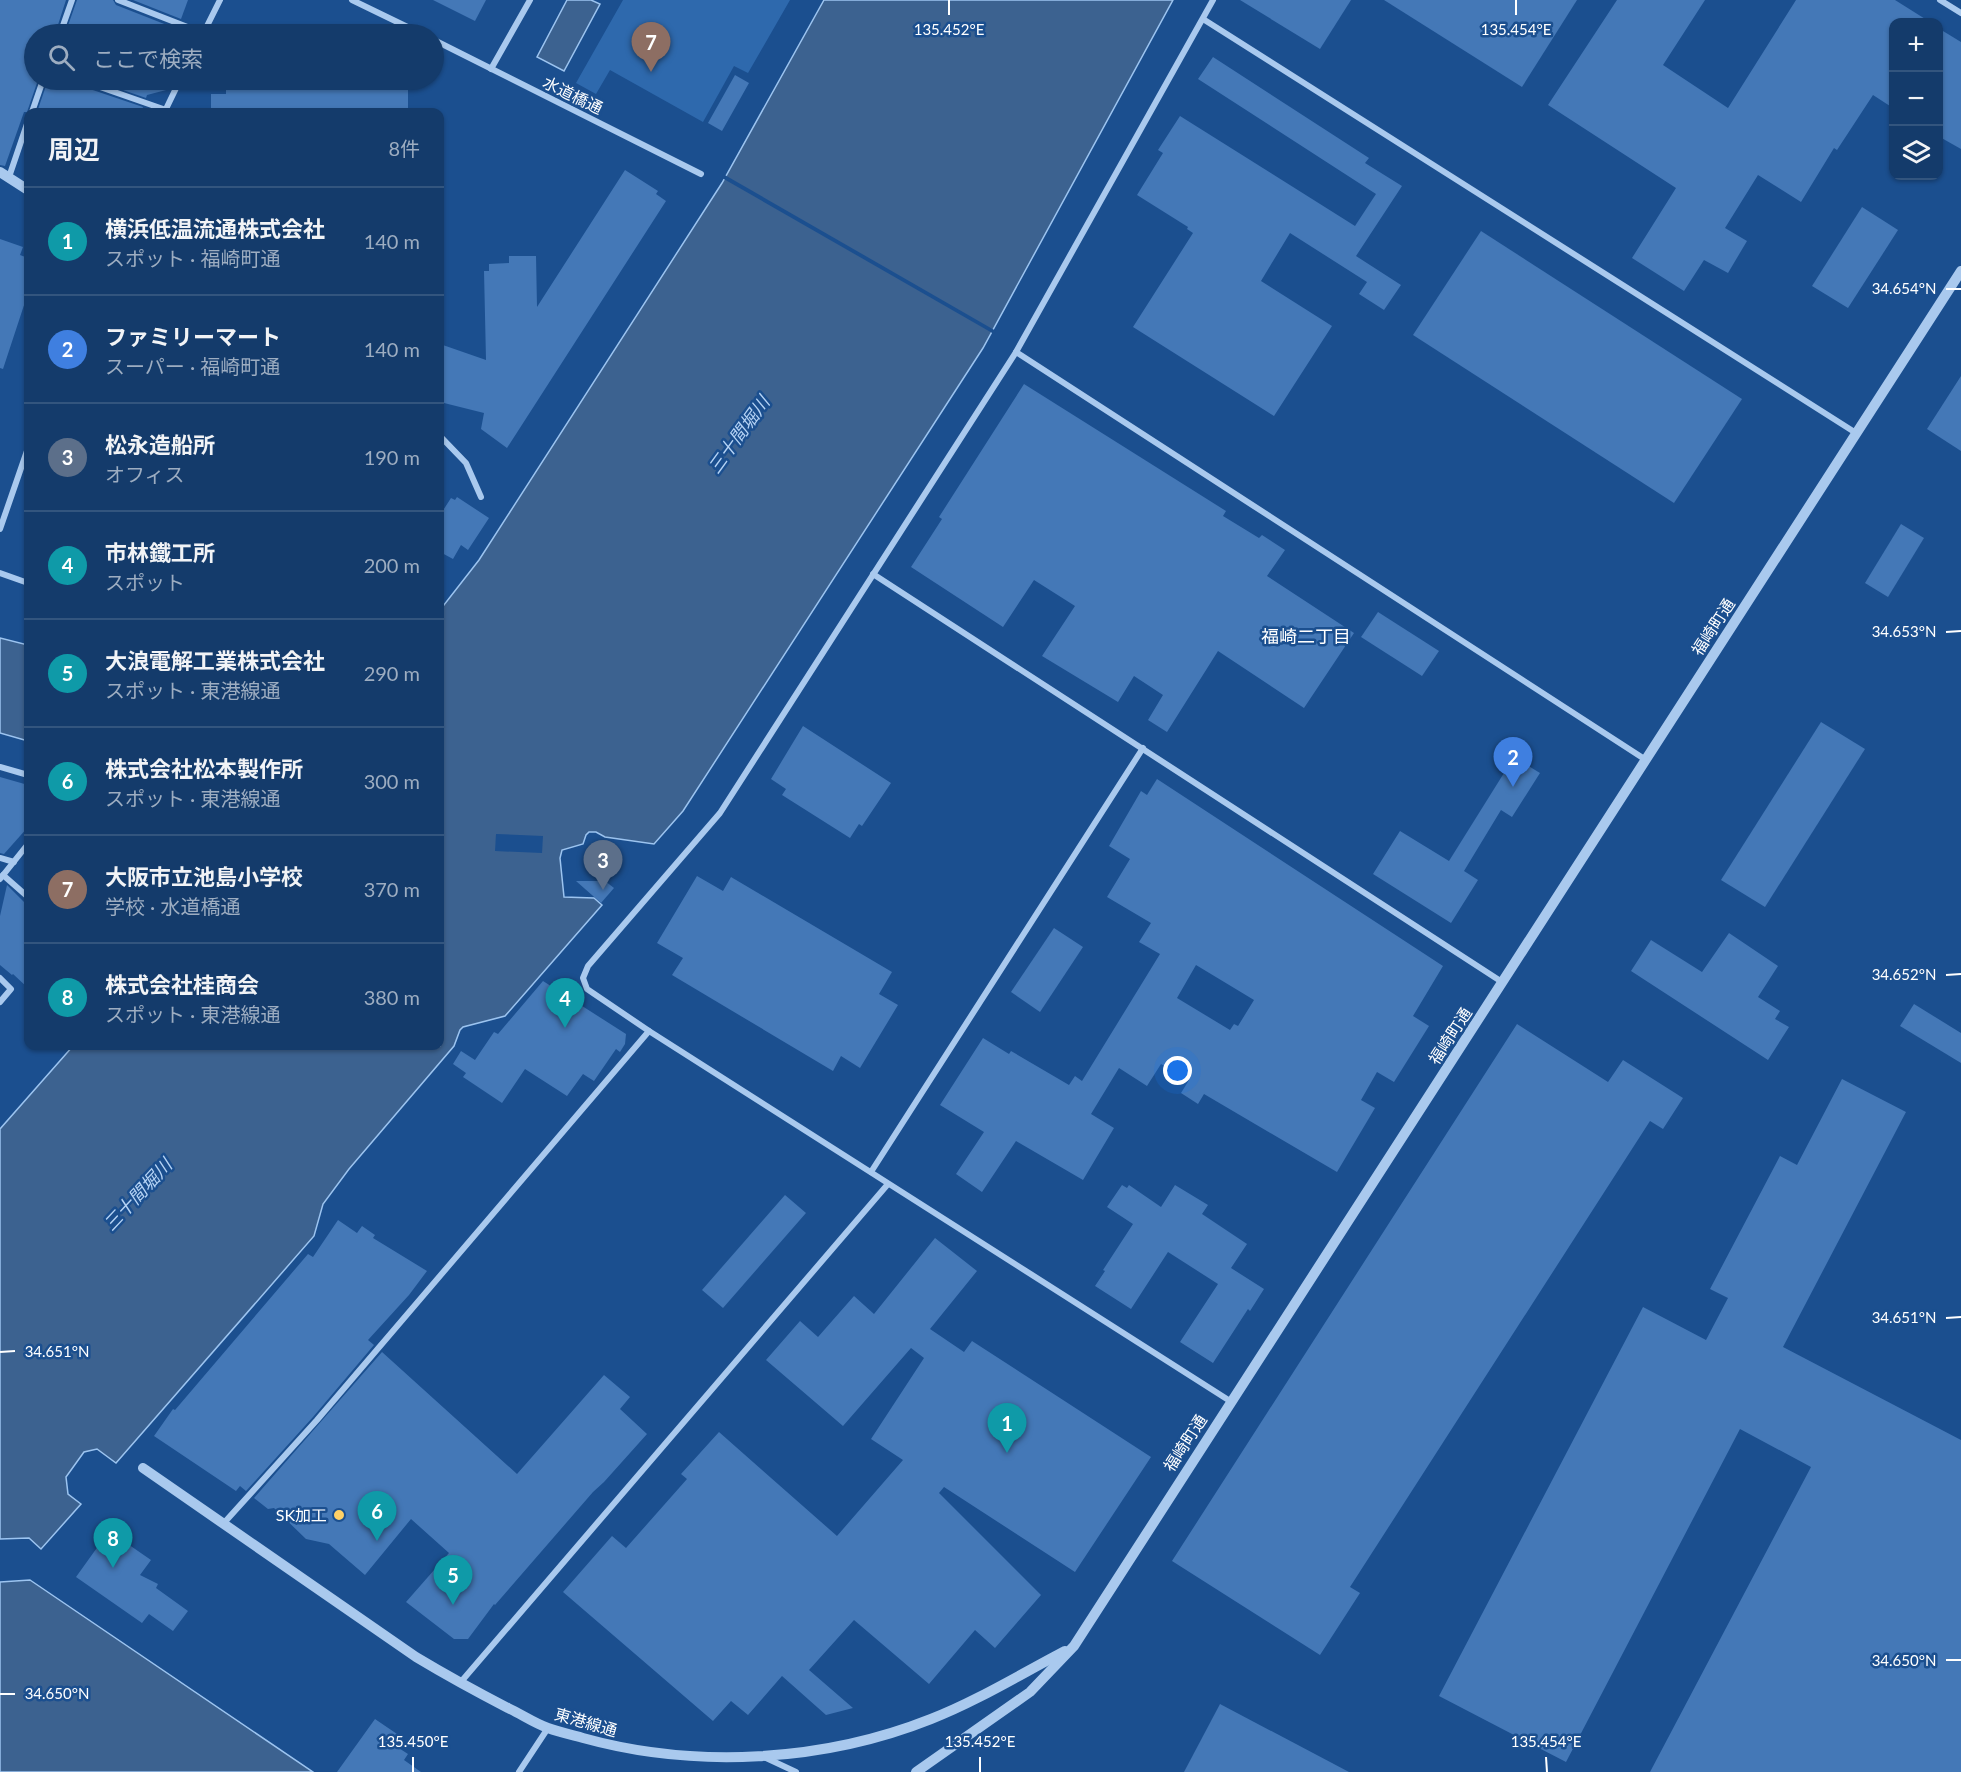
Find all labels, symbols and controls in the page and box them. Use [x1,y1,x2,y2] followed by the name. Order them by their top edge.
[1889,18,1943,180] map controls
[1889,18,1943,72] button: +
[914,20,984,38] text: 135.452°E
[1481,20,1551,38] text: 135.454°E
[632,22,670,72] pin: 7
[24,24,444,90] search box
[45,41,78,74] icon: search
[93,45,203,72] text: ここで検索
[540,72,606,117] street label: 水道橋通
[1889,72,1943,126] button: −
[1889,126,1943,180] button: layers
[48,133,100,165] text: 周辺
[388,136,420,160] text: 8件
[105,215,325,242] text: 横浜低温流通株式会社
[62,229,73,253] text: 1
[364,229,420,253] text: 140 m
[105,246,280,270] text: スポット · 福崎町通
[1872,279,1936,297] text: 34.654°N
[105,323,281,350] text: ファミリーマート
[62,337,73,361] text: 2
[364,337,420,361] text: 140 m
[105,354,280,378] text: スーパー · 福崎町通
[703,390,775,477] water label: 三十間堀川
[105,431,215,458] text: 松永造船所
[62,445,73,469] text: 3
[364,445,420,469] text: 190 m
[105,462,185,486] text: オフィス
[105,539,215,566] text: 市林鐵工所
[62,553,73,577] text: 4
[364,553,420,577] text: 200 m
[105,570,185,594] text: スポット
[1687,595,1738,659] street label: 福崎町通
[1872,622,1936,640] text: 34.653°N
[1261,625,1351,647] district label: 福崎二丁目
[105,647,325,674] text: 大浪電解工業株式会社
[62,661,73,685] text: 5
[364,661,420,685] text: 290 m
[105,678,280,702] text: スポット · 東港線通
[1494,738,1532,787] pin: 2
[105,755,303,782] text: 株式会社松本製作所
[62,769,73,793] text: 6
[364,769,420,793] text: 300 m
[105,786,280,810] text: スポット · 東港線通
[584,840,622,890] pin: 3
[105,863,303,890] text: 大阪市立池島小学校
[62,877,73,901] text: 7
[364,877,420,901] text: 370 m
[105,894,240,918] text: 学校 · 水道橋通
[1872,965,1936,983] text: 34.652°N
[105,971,259,998] text: 株式会社桂商会
[546,978,584,1028] pin: 4
[62,985,73,1009] text: 8
[364,985,420,1009] text: 380 m
[105,1002,280,1026] text: スポット · 東港線通
[1424,1004,1475,1068] street label: 福崎町通
[1163,1056,1192,1085] your location
[99,1152,177,1235] water label: 三十間堀川
[1872,1308,1936,1326] text: 34.651°N
[25,1342,89,1360] text: 34.651°N
[988,1404,1026,1453] pin: 1
[1159,1411,1210,1475] street label: 福崎町通
[358,1492,397,1541] pin: 6
[276,1505,327,1524] place label: SK加工
[332,1508,346,1522] marker: SK加工
[94,1518,132,1568] pin: 8
[434,1556,472,1605] pin: 5
[1872,1651,1936,1669] text: 34.650°N
[25,1684,89,1702] text: 34.650°N
[553,1704,620,1739] street label: 東港線通
[378,1732,448,1750] text: 135.450°E
[945,1732,1015,1750] text: 135.452°E
[1511,1732,1581,1750] text: 135.454°E

